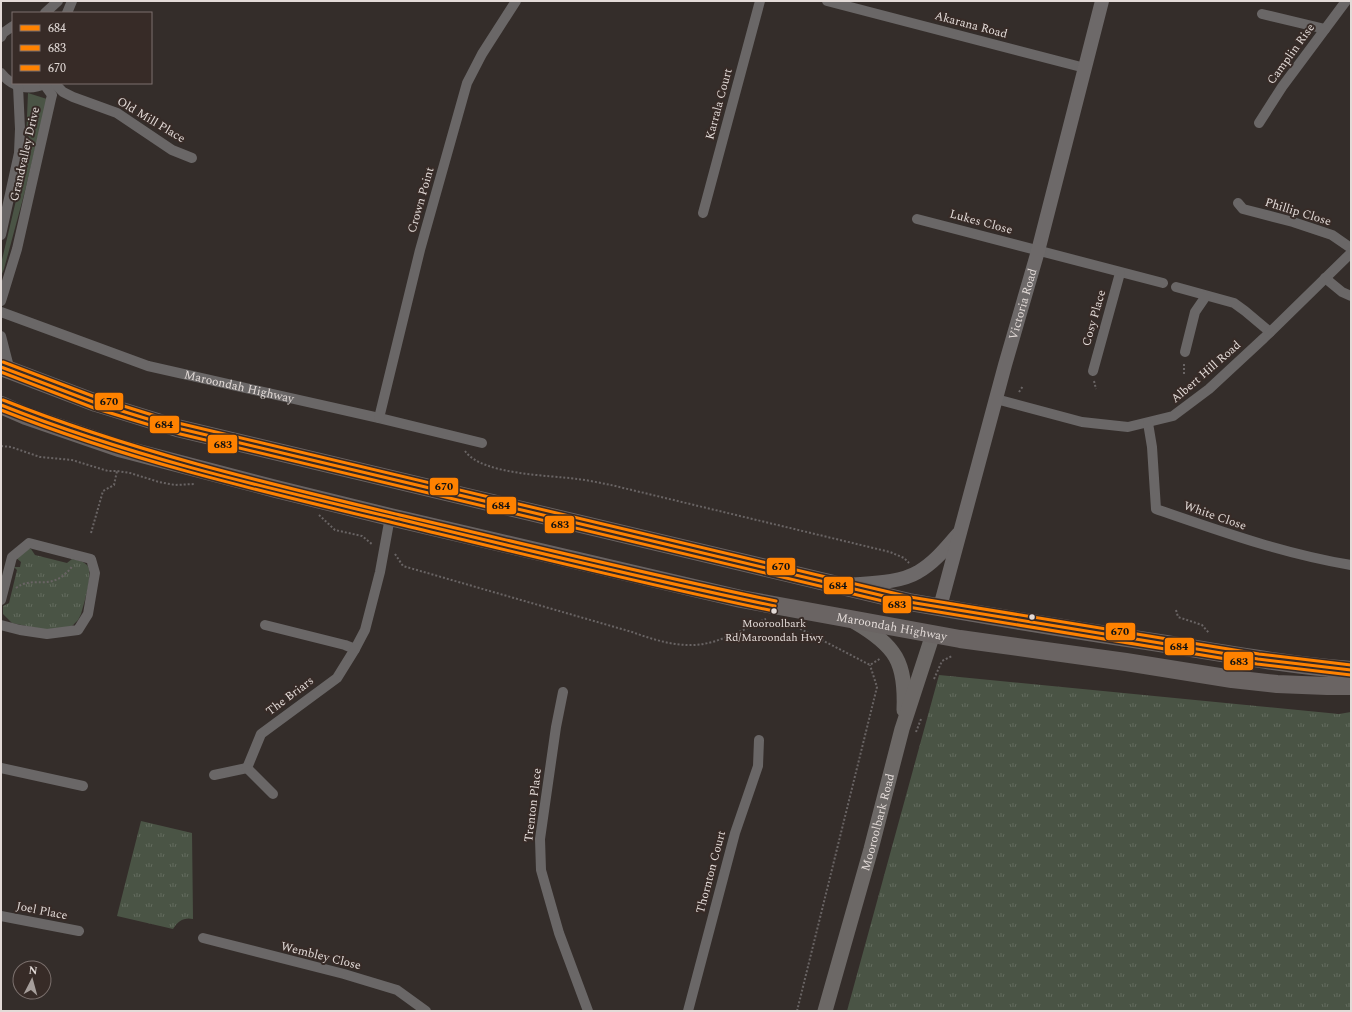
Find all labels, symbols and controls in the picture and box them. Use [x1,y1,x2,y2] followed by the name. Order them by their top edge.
[932,6,1010,44] street label: Akarana Road
[12,12,152,84] legend
[48,19,66,38] text: 684
[1262,19,1320,89] street label: Camplin Rise
[48,39,66,58] text: 683
[48,59,66,78] text: 670
[700,66,738,142] street label: Karrala Court
[113,92,189,148] street label: Old Mill Place
[5,105,45,203] street label: Grandvalley Drive
[403,165,439,235] street label: Crown Point
[1262,193,1334,231] street label: Phillip Close
[947,204,1015,240] street label: Lukes Close
[1003,266,1042,342] street label: Victoria Road
[1077,287,1111,348] street label: Cosy Place
[1167,336,1246,408] street label: Albert Hill Road
[182,365,297,408] street label: Maroondah Highway
[94,392,124,411] line badge: 670
[100,393,118,410] text: 670
[149,415,180,434] line badge: 684
[155,416,174,433] text: 684
[207,434,238,454] line badge: 683
[214,436,232,453] text: 683
[429,477,459,496] line badge: 670
[435,478,453,495] text: 670
[486,496,517,515] line badge: 684
[1181,496,1249,536] street label: White Close
[492,497,511,514] text: 684
[544,515,575,534] line badge: 683
[551,516,569,533] text: 683
[766,557,796,576] line badge: 670
[772,558,790,575] text: 670
[823,576,854,595] line badge: 684
[829,577,848,594] text: 684
[882,595,912,614] line badge: 683
[888,596,906,613] text: 683
[769,606,779,616] marker: Mooroolbark Rd/Maroondah Hwy
[835,607,950,646] street label: Maroondah Highway
[1027,612,1037,622] unlabelled marker
[725,615,824,646] place label: Mooroolbark Rd/Maroondah Hwy
[1105,622,1136,641] line badge: 670
[1111,623,1129,640] text: 670
[1164,637,1195,656] line badge: 684
[1170,638,1189,655] text: 684
[1223,651,1254,671] line badge: 683
[1230,653,1248,670] text: 683
[262,672,318,720] street label: The Briars
[519,767,547,843] street label: Trenton Place
[856,771,900,873] street label: Mooroolbark Road
[691,829,731,915] street label: Thornton Court
[15,897,69,925] street label: Joel Place
[279,937,363,975] street label: Wembley Close
[12,960,52,1000] north arrow
[28,962,38,979] text: N

